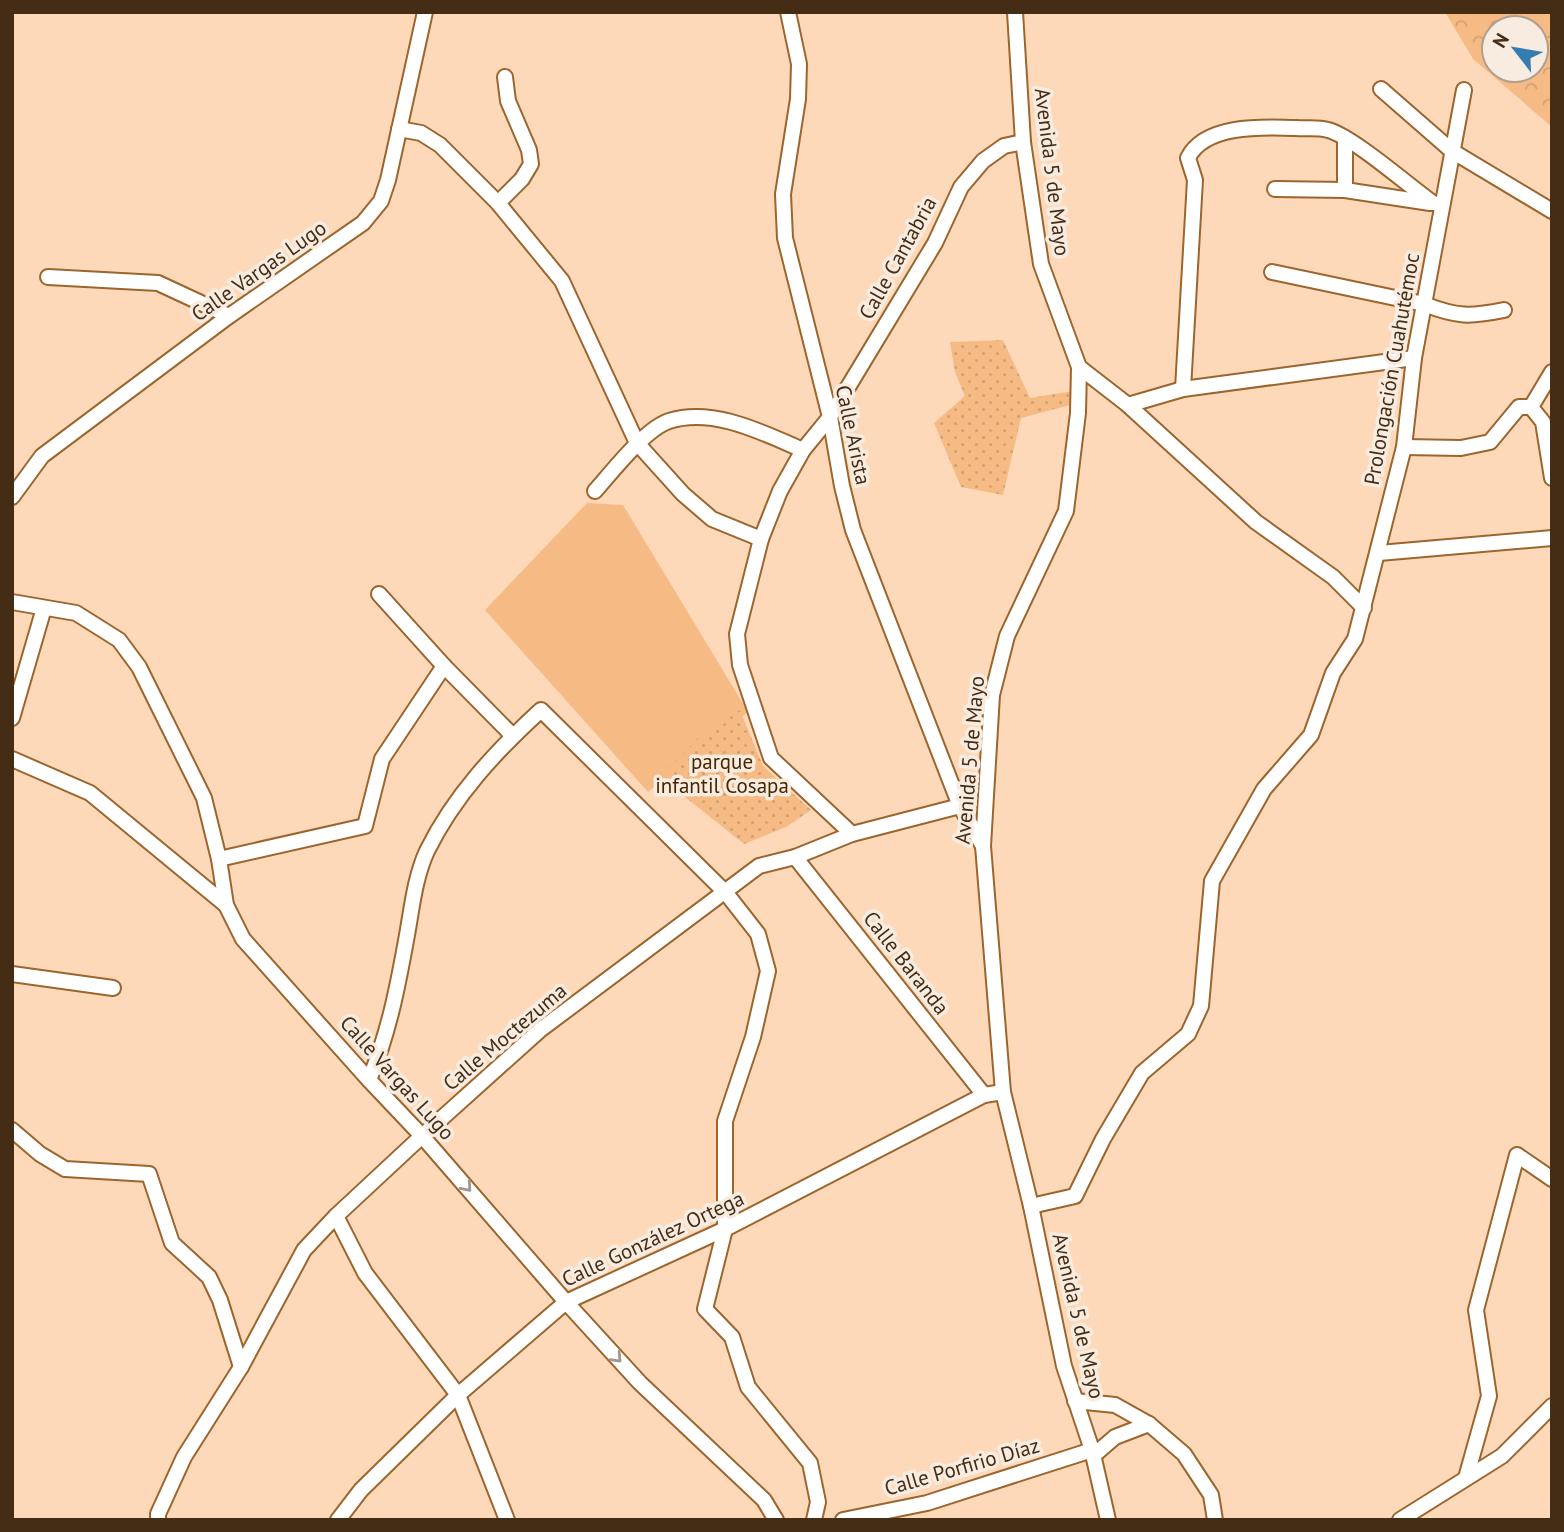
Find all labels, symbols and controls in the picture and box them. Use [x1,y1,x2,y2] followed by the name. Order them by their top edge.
[1480,14,1550,84] north arrow
[1487,29,1514,52] text: N
[1029,86,1076,257] street label: Avenida 5 de Mayo
[853,192,942,324] street label: Calle Cantabria
[186,214,332,327] street label: Calle Vargas Lugo
[1358,251,1425,487] street label: Prolongación Cuahutémoc
[830,383,877,487] street label: Calle Arista
[949,675,990,845] street label: Avenida 5 de Mayo
[655,748,789,799] park label: parque infantil Cosapa
[858,906,955,1020] street label: Calle Baranda
[437,977,572,1096] street label: Calle Moctezuma
[334,1010,461,1146] street label: Calle Vargas Lugo
[459,1179,471,1192] one-way arrow
[557,1184,748,1293] street label: Calle González Ortega
[1046,1231,1111,1401] street label: Avenida 5 de Mayo
[609,1350,621,1363] one-way arrow
[881,1431,1043,1502] street label: Calle Porfirio Díaz

